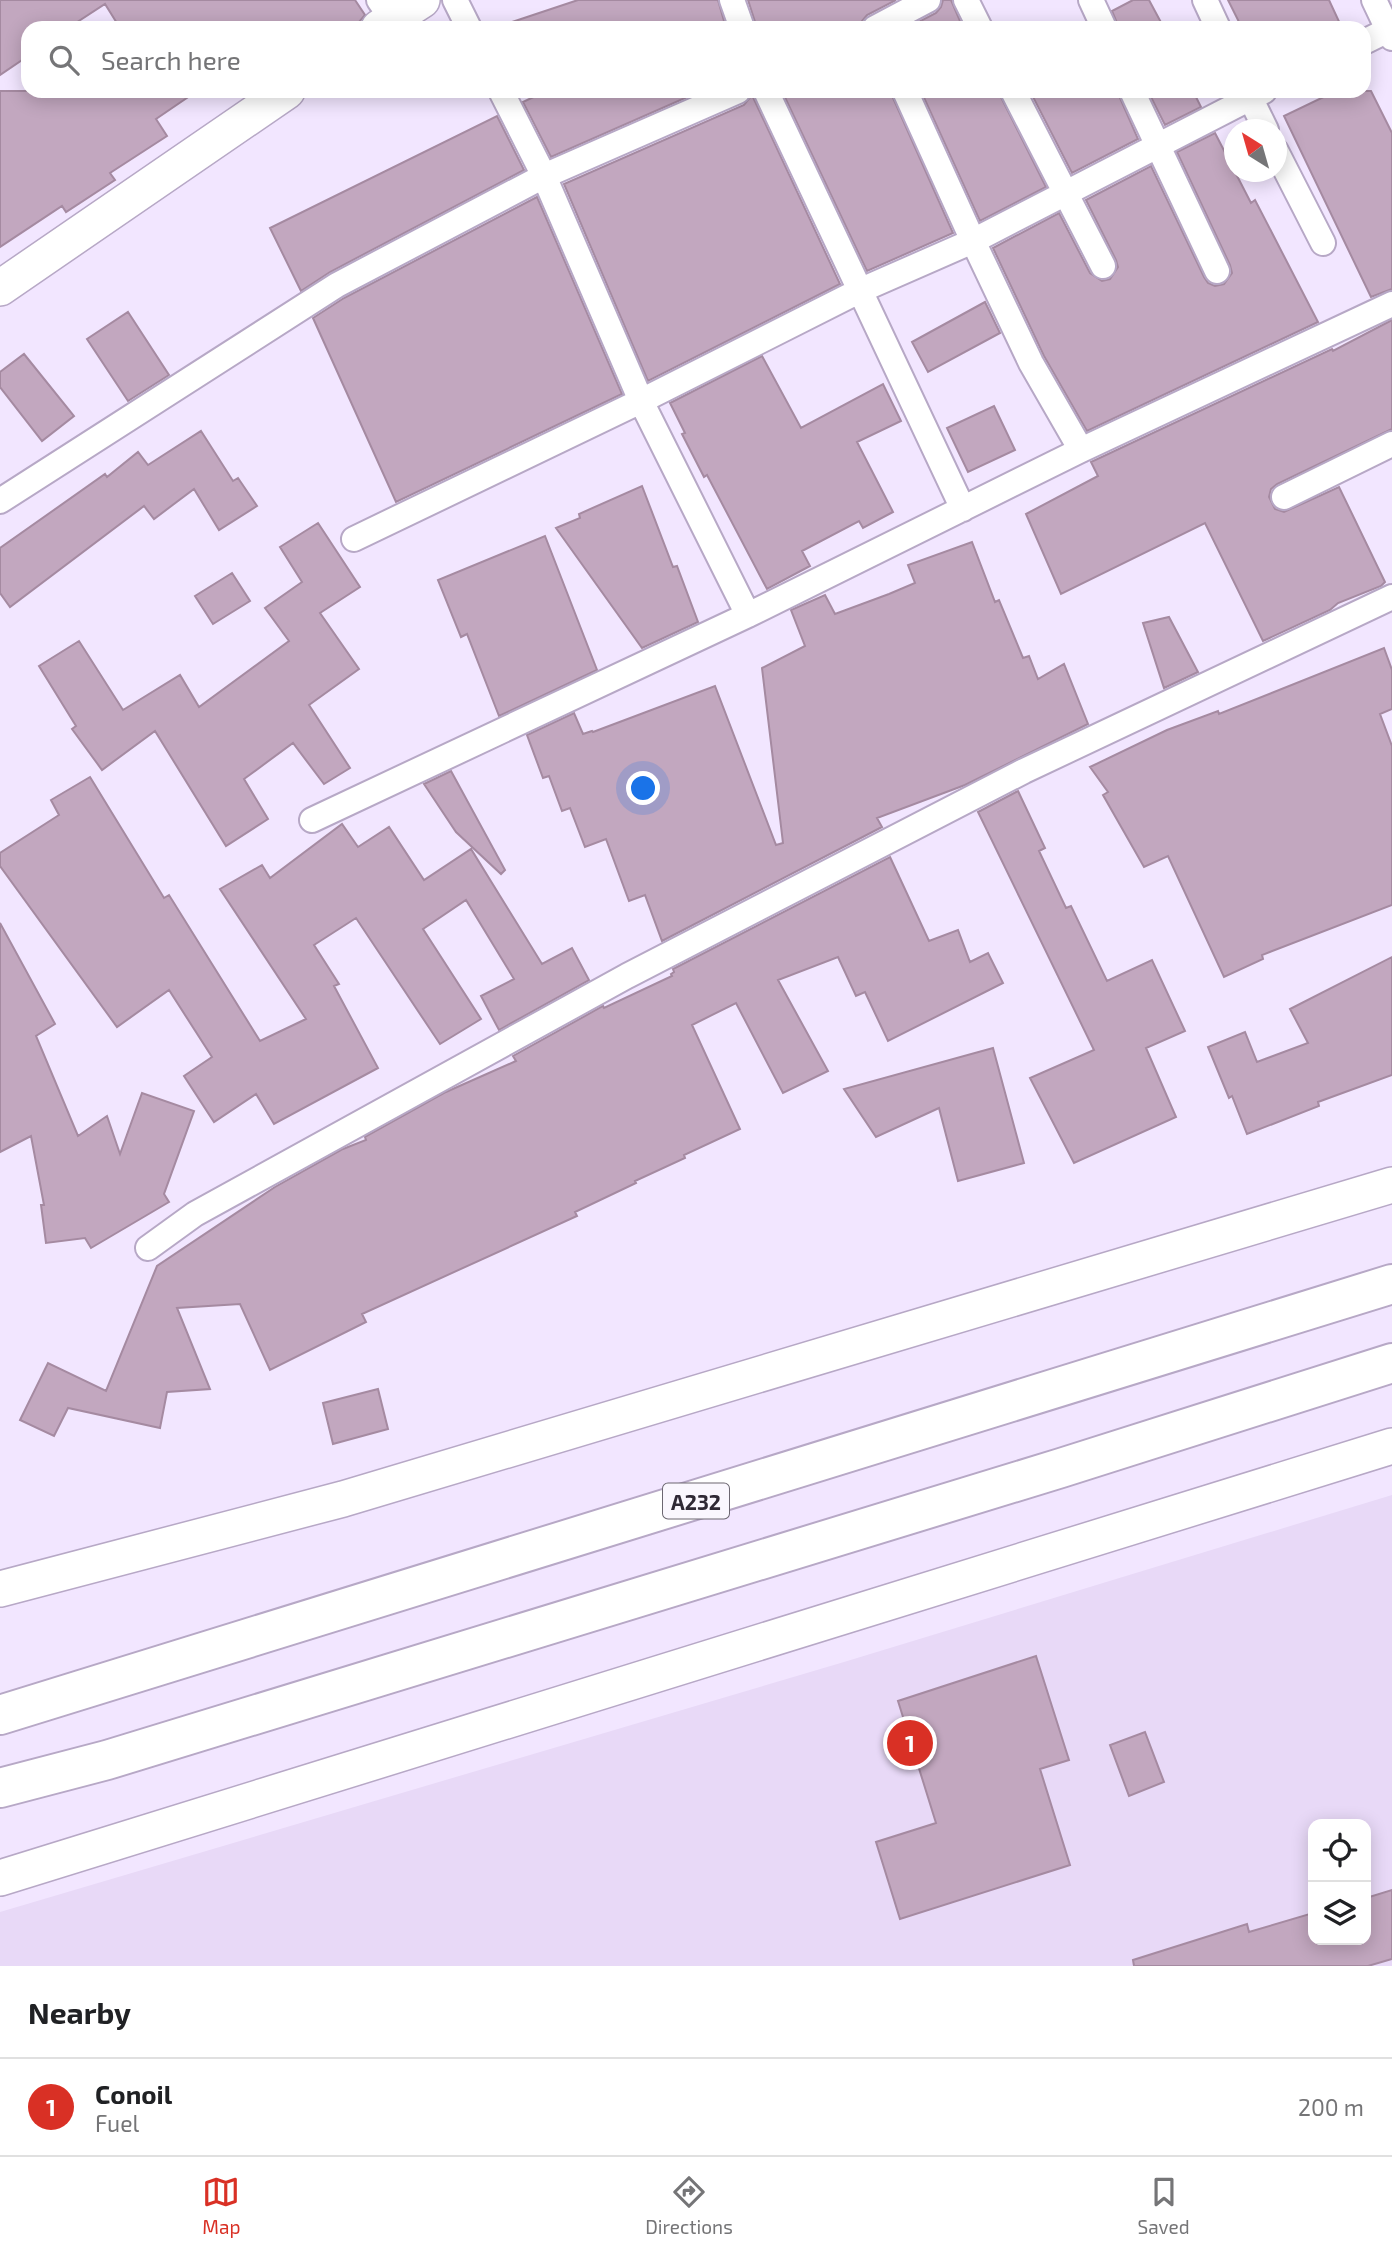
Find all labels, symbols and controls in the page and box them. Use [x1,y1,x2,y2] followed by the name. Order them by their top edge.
[21,21,1371,98] search box
[45,41,83,79] icon: search
[101,44,241,75] text: Search here
[1224,119,1287,182] north arrow
[626,771,660,805] your location
[663,1484,729,1518] road number: A232
[887,1717,933,1769] pin: 1
[1308,1819,1371,1945] map controls
[1308,1819,1371,1882] button: locate
[1308,1882,1371,1945] button: layers
[28,1994,131,2030] text: Nearby
[95,2078,172,2109] text: Conoil
[46,2093,56,2121] text: 1
[1298,2093,1364,2121] text: 200 m
[95,2109,139,2137] text: Fuel
[202,2173,240,2238] tab: Map
[645,2173,733,2238] tab: Directions
[1137,2173,1190,2238] tab: Saved

